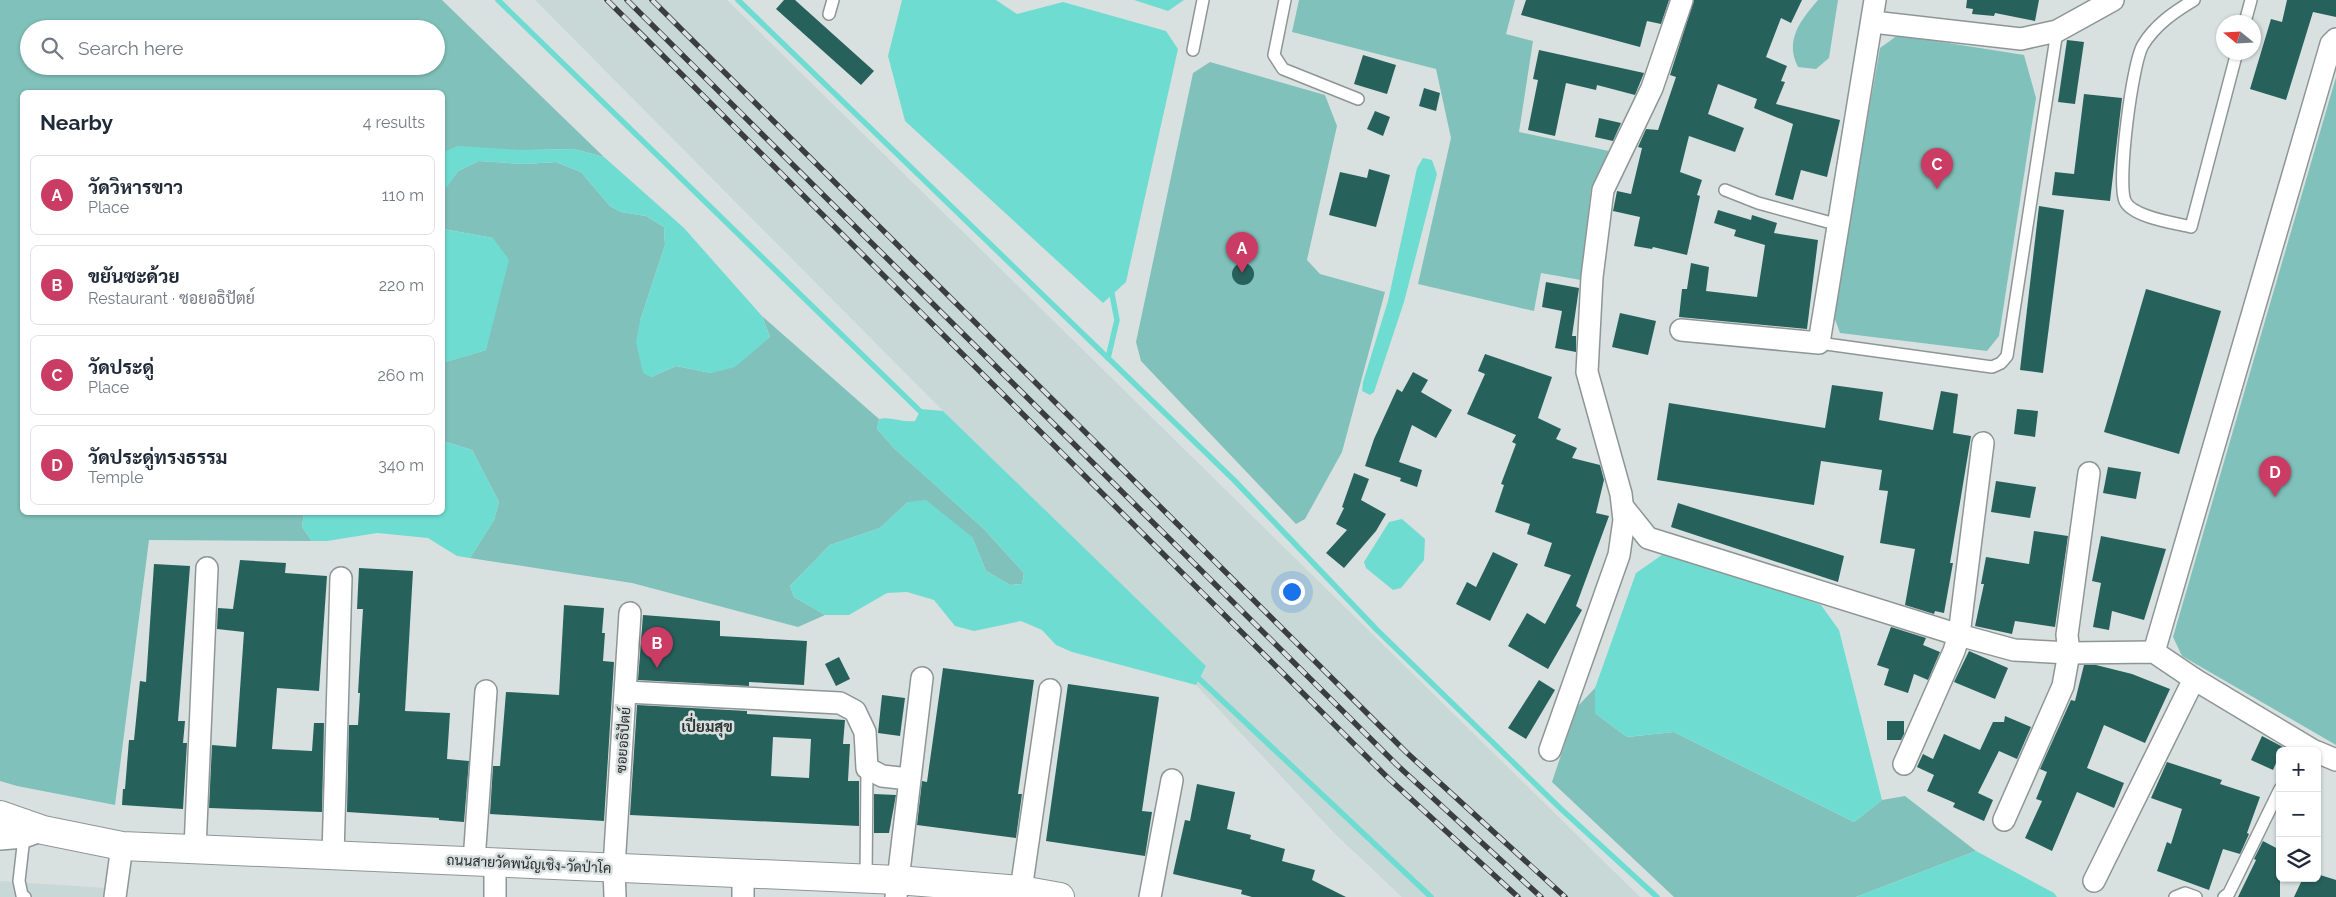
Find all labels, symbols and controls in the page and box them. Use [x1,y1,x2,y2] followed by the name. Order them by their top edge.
[2216,15,2261,60] north arrow
[20,20,445,75] search box
[38,34,66,62] icon: search
[78,37,184,59] text: Search here
[40,110,113,135] text: Nearby
[363,113,425,132] text: 4 results
[1921,148,1953,189] pin: C
[88,176,183,198] text: วัดวิหารขาว
[52,186,62,205] text: A
[382,186,424,205] text: 110 m
[88,198,129,217] text: Place
[1226,232,1258,273] pin: A
[88,265,180,287] text: ขยันซะด้วย
[52,276,62,295] text: B
[379,276,424,295] text: 220 m
[88,289,255,308] text: Restaurant · ซอยอธิปัตย์
[88,356,154,378] text: วัดประดู่
[52,366,62,385] text: C
[377,366,424,385] text: 260 m
[88,378,129,397] text: Place
[88,446,228,468] text: วัดประดู่ทรงธรรม
[51,456,63,475] text: D
[378,456,424,475] text: 340 m
[2259,456,2291,497] pin: D
[88,468,144,487] text: Temple
[1279,579,1305,605] your location
[641,627,673,668] pin: B
[612,706,633,774] street label: ซอยอธิปัตย์
[681,712,733,738] district label: เปี่ยมสุข
[2276,747,2321,882] map controls
[2276,747,2321,792] button: +
[2276,792,2321,837] button: −
[2276,837,2321,882] button: layers
[446,852,612,877] street label: ถนนสายวัดพนัญเชิง-วัดป่าโค

